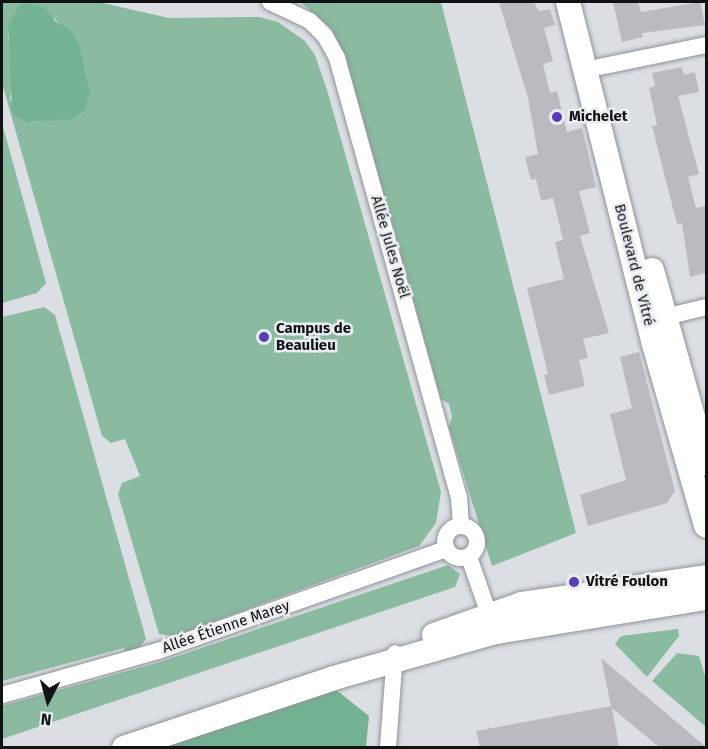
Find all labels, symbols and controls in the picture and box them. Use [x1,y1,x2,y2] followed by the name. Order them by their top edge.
[569,108,628,126] place label: Michelet
[550,110,564,124] marker: Michelet
[367,194,413,300] street label: Allée Jules Noël
[610,202,658,328] street label: Boulevard de Vitré
[276,319,351,354] place label: Campus de Beaulieu
[257,330,271,344] marker: Campus de Beaulieu
[586,573,668,591] place label: Vitré Foulon
[567,575,581,589] marker: Vitré Foulon
[160,597,292,657] street label: Allée Étienne Marey
[18,671,78,731] north arrow
[40,709,52,729] text: N

